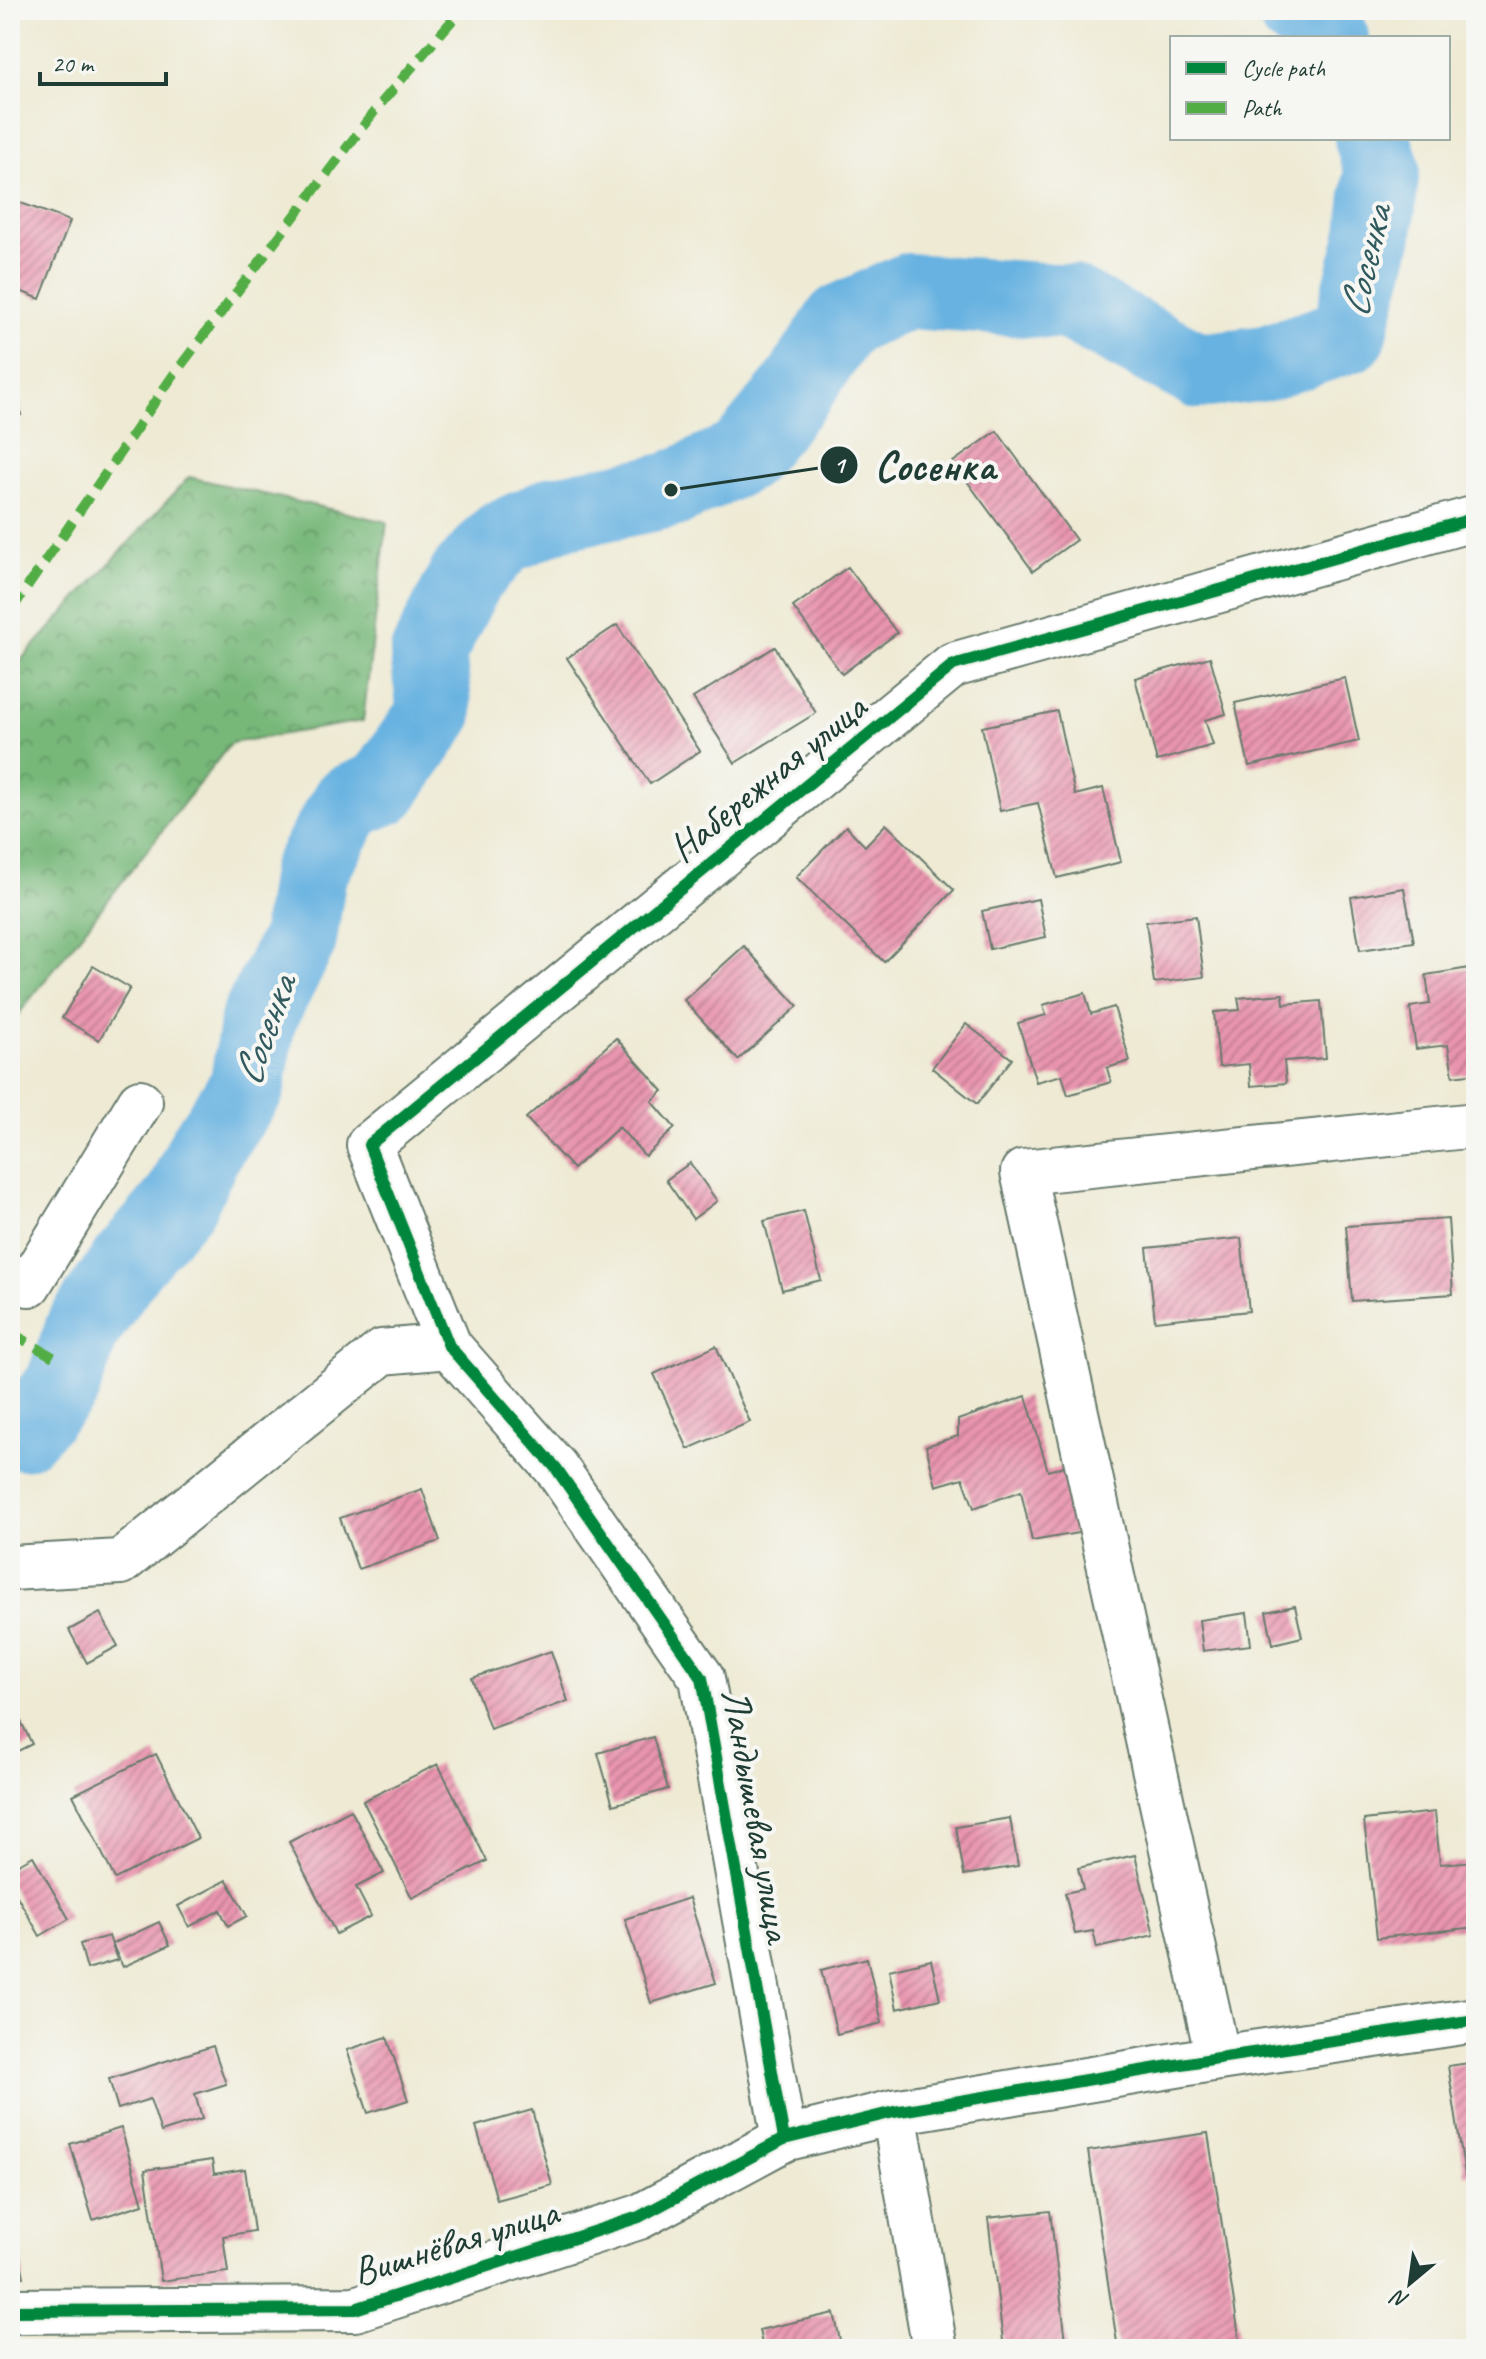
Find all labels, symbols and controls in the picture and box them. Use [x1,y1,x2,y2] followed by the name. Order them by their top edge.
[40,36,166,86] scale bar
[1170,36,1450,140] legend
[52,49,95,79] text: 20 m
[1242,53,1326,83] text: Cycle path
[1242,93,1283,123] text: Path
[1327,196,1405,322] water label: Сосенка
[819,432,1011,498] callout: Сосенка
[875,440,999,493] text: Сосенка
[834,450,848,480] text: 1
[659,681,879,873] street label: Набережная улица
[220,964,310,1092] water label: Сосенка
[710,1685,805,1949] street label: Ландышевая улица
[347,2186,567,2297] street label: Вишнёвая улица
[1370,2243,1450,2323] north arrow
[1385,2282,1414,2315] text: N

